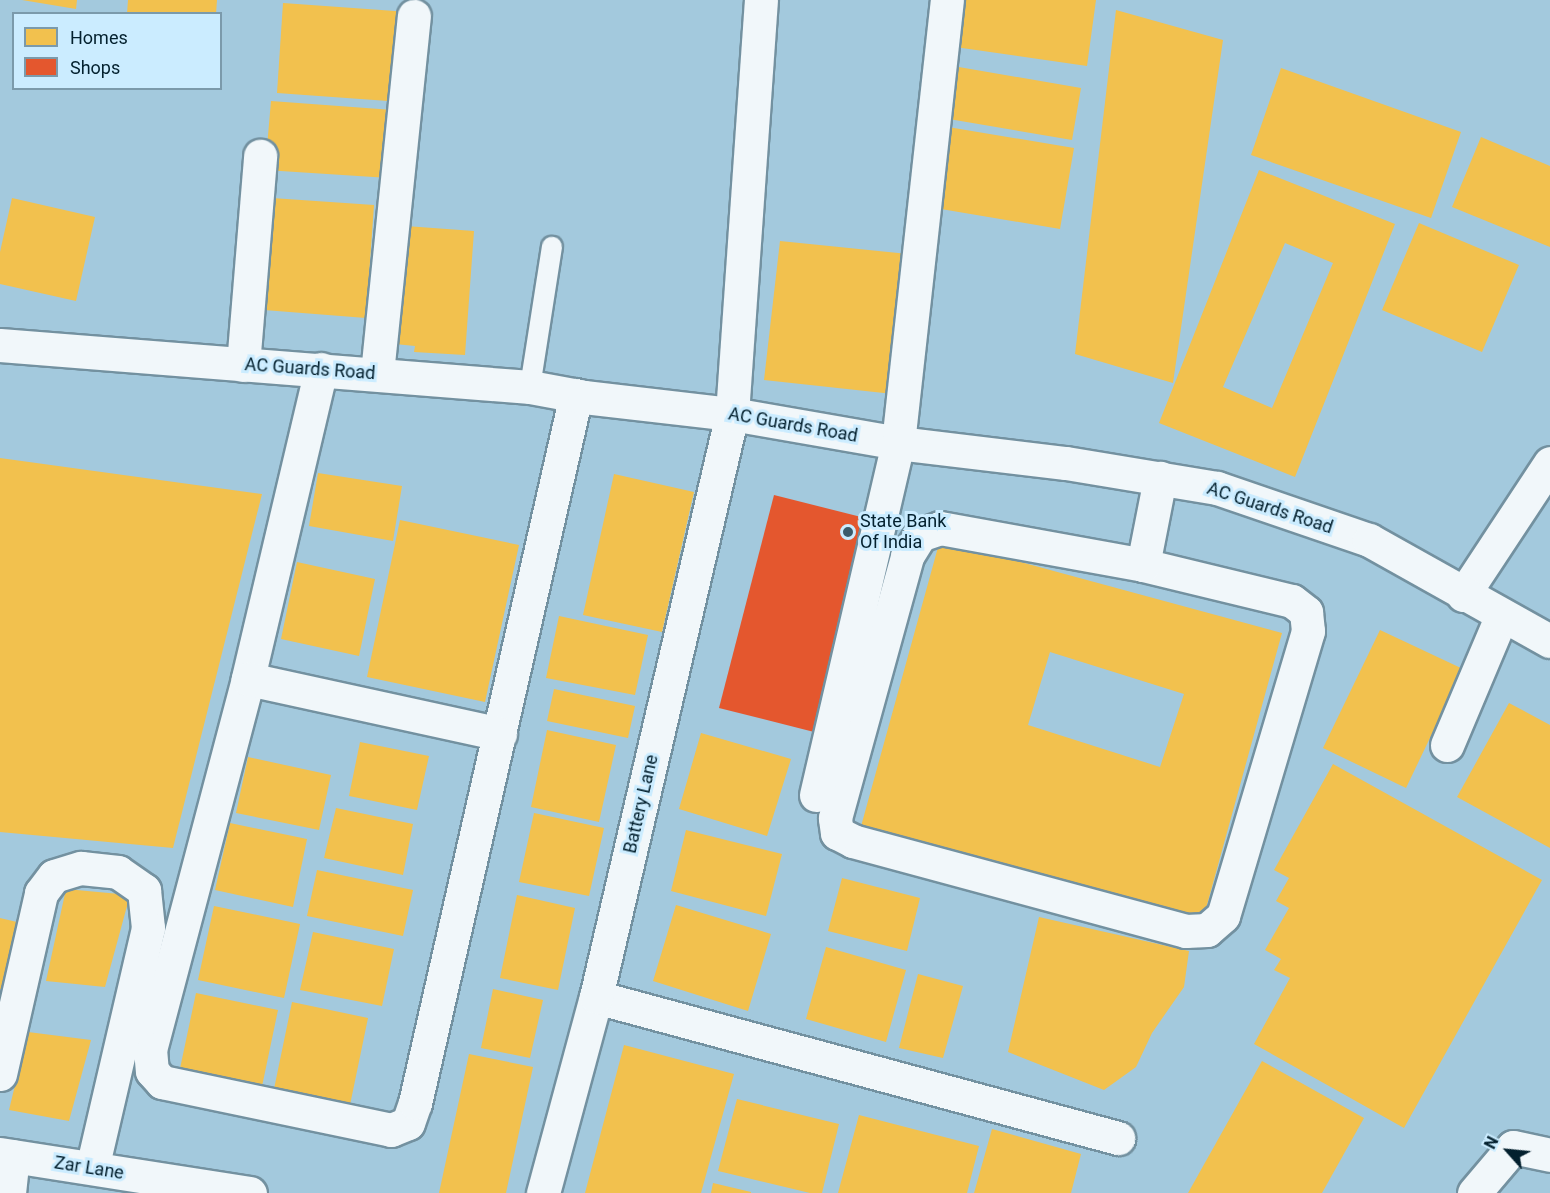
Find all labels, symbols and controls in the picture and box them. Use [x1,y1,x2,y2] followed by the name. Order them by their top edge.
[12,12,222,90] legend
[70,27,128,48] text: Homes
[70,57,120,78] text: Shops
[244,354,376,384] street label: AC Guards Road
[727,403,859,447] street label: AC Guards Road
[1204,477,1336,539] street label: AC Guards Road
[860,511,946,554] place label: State Bank Of India
[841,525,855,539] marker: State Bank Of India
[619,753,663,855] street label: Battery Lane
[1478,1121,1538,1181] north arrow
[1480,1133,1503,1152] text: N
[53,1152,125,1184] street label: Zar Lane

